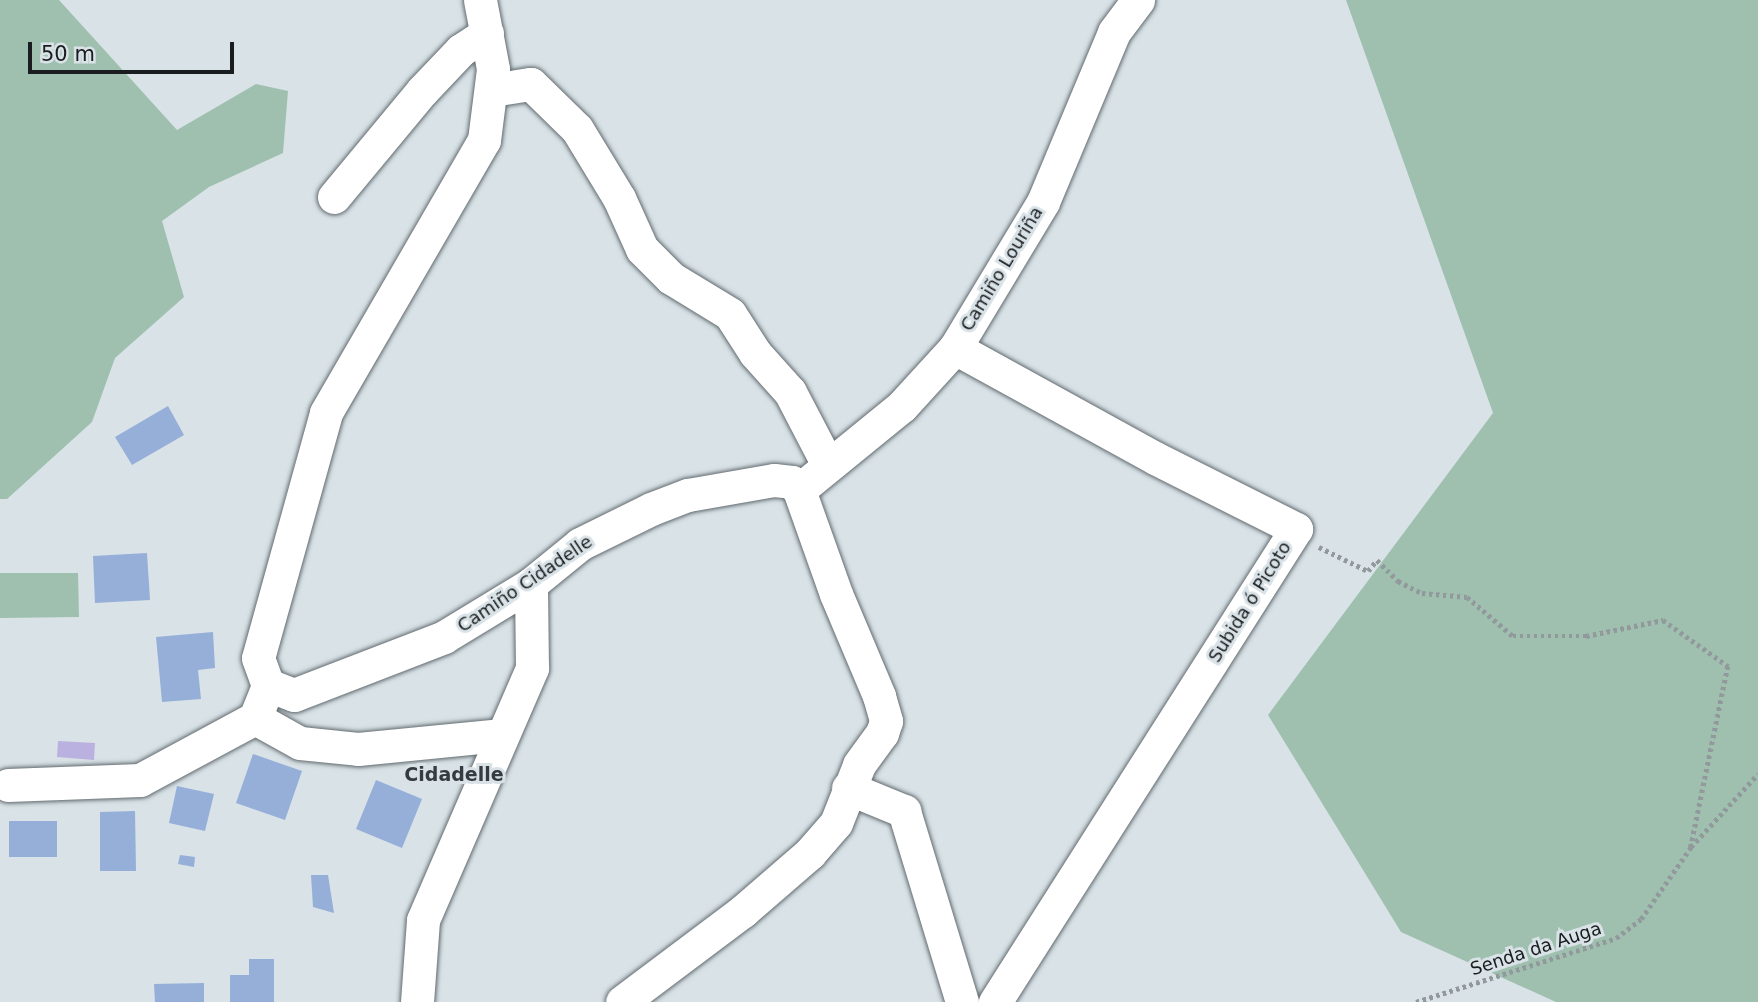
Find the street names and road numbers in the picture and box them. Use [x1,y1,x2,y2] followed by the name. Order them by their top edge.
[956,203,1048,335] street label: Camiño Louriña
[454,531,596,637] street label: Camiño Cidadelle
[1204,538,1296,666] street label: Subida ó Picoto
[1468,918,1604,980] street label: Senda da Auga

